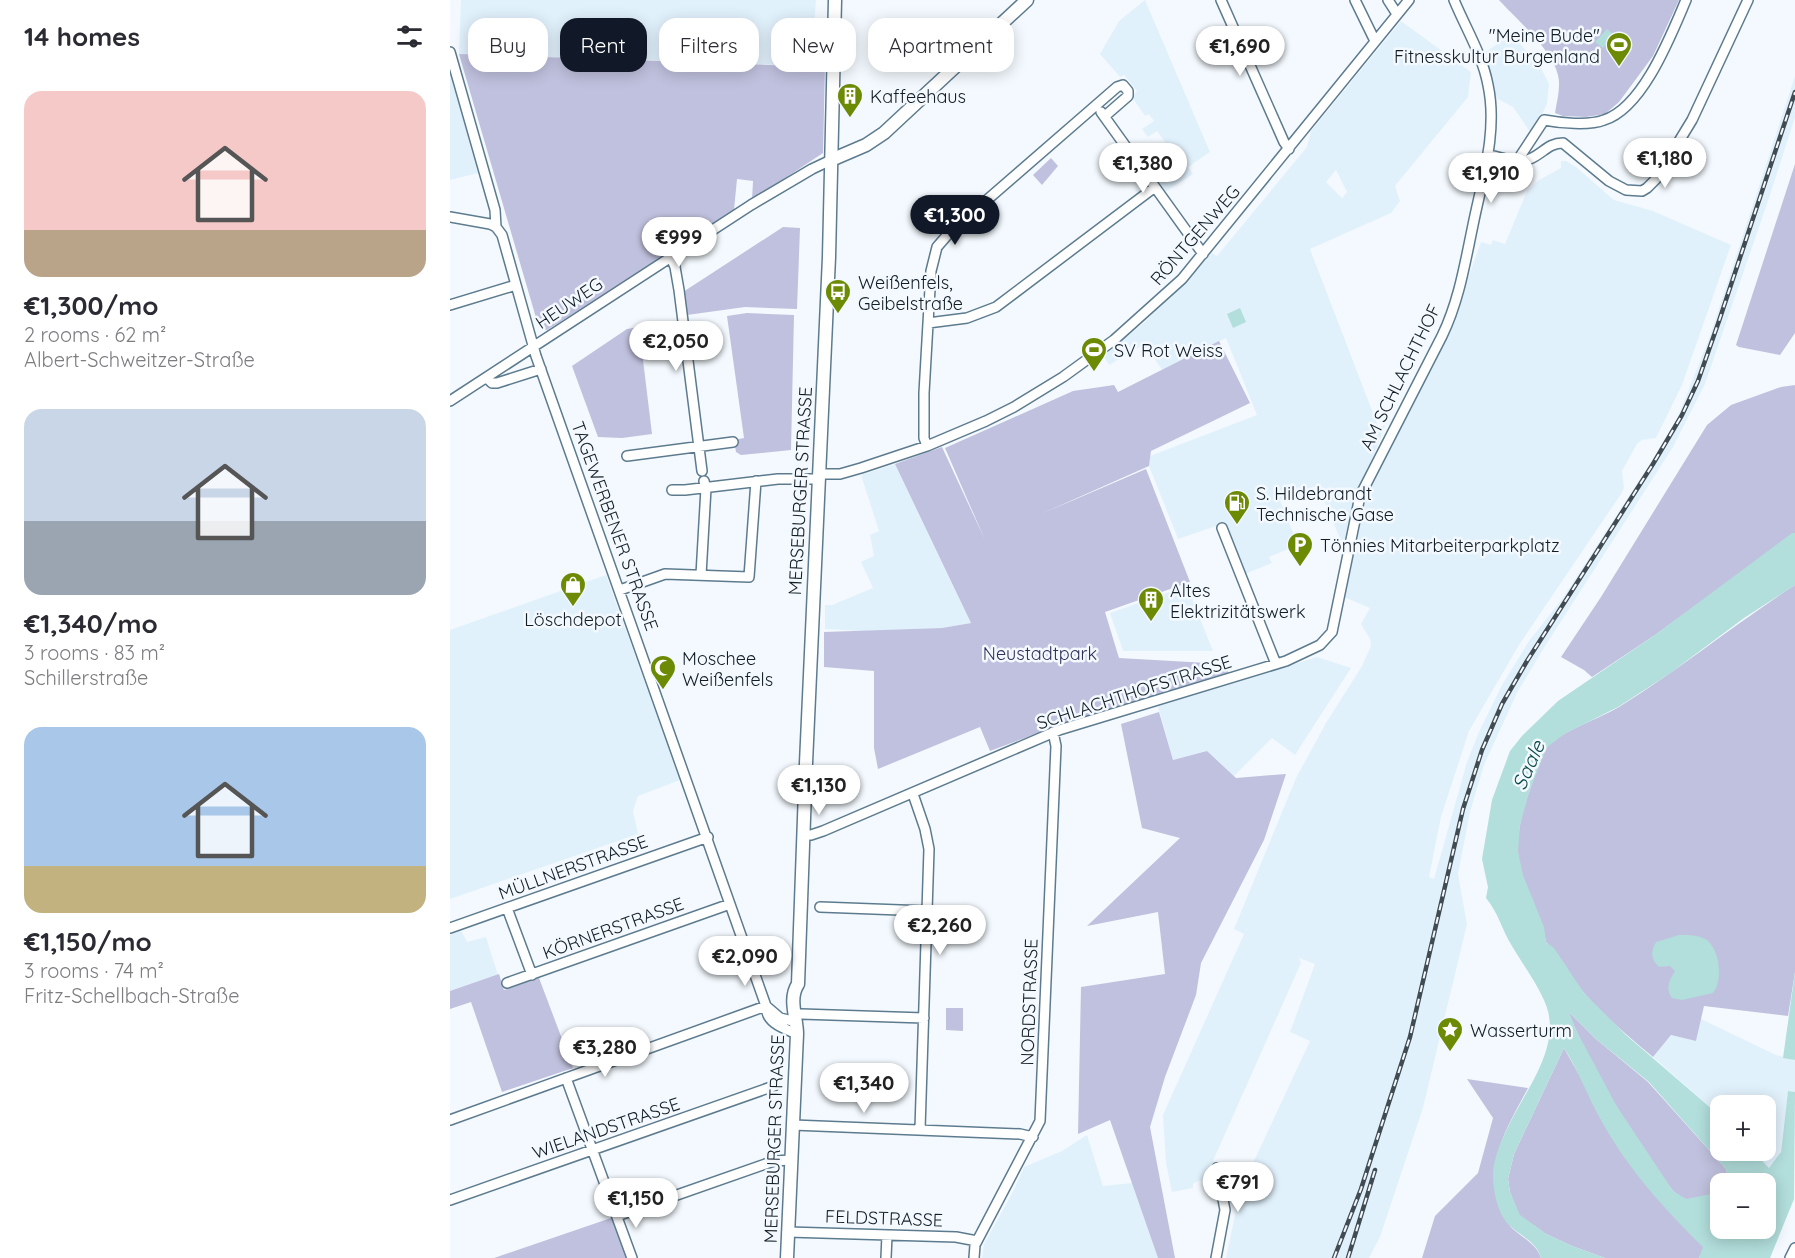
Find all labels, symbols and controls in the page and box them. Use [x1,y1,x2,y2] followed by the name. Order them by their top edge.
[468,18,548,72] chip: Buy
[560,18,647,72] chip: Rent
[659,18,759,72] chip: Filters
[771,18,856,72] chip: New
[868,18,1014,72] chip: Apartment
[24,20,140,53] text: 14 homes
[393,20,426,53] icon: filters
[1394,24,1600,68] place label: "Meine Bude" Fitnesskultur Burgenland
[1191,26,1289,77] pin: €1,690
[1604,30,1634,68] sports icon: "Meine Bude" Fitnesskultur Burgenland
[1210,33,1270,58] text: €1,690
[835,81,865,119] building icon: Kaffeehaus
[870,85,966,108] place label: Kaffeehaus
[171,130,279,238] icon: home
[1616,138,1714,189] pin: €1,180
[1094,143,1192,194] pin: €1,380
[1637,145,1693,170] text: €1,180
[1113,150,1173,175] text: €1,380
[1442,153,1540,204] pin: €1,910
[1462,160,1520,185] text: €1,910
[1145,180,1245,290] street label: RÖNTGENWEG
[906,195,1004,246] pin: €1,300
[924,202,986,227] text: €1,300
[643,217,715,268] pin: €999
[656,224,702,249] text: €999
[858,271,963,315] place label: Weißenfels, Geibelstraße
[531,272,607,334] street label: HEUWEG
[823,277,853,315] bus stop icon: Weißenfels, Geibelstraße
[24,289,158,322] text: €1,300/mo
[1355,300,1445,454] street label: AM SCHLACHTHOF
[627,321,725,372] pin: €2,050
[24,322,166,347] text: 2 rooms · 62 m²
[643,328,709,353] text: €2,050
[1079,335,1109,373] sports icon: SV Rot Weiss
[1114,339,1223,362] place label: SV Rot Weiss
[24,347,255,372] text: Albert-Schweitzer-Straße
[783,386,817,596] street label: MERSEBURGER STRASSE
[566,418,664,634] street label: TAGEWERBENER STRASSE
[171,448,279,556] icon: home
[1256,482,1394,526] place label: S. Hildebrandt Technische Gase
[1222,488,1252,526] fuel station icon: S. Hildebrandt Technische Gase
[1285,530,1315,568] parking icon: Tönnies Mitarbeiterparkplatz
[1320,534,1560,557] place label: Tönnies Mitarbeiterparkplatz
[558,570,588,608] shop icon: Löschdepot
[1170,579,1306,623] place label: Altes Elektrizitätswerk
[1136,585,1166,623] building icon: Altes Elektrizitätswerk
[24,607,158,640] text: €1,340/mo
[524,608,622,631] place label: Löschdepot
[24,640,165,665] text: 3 rooms · 83 m²
[983,642,1097,665] park label: Neustadtpark
[682,647,773,691] place label: Moschee Weißenfels
[1034,650,1234,734] street label: SCHLACHTHOFSTRASSE
[648,653,678,691] mosque icon: Moschee Weißenfels
[24,665,148,690] text: Schillerstraße
[1506,736,1550,794] water label: Saale
[770,765,868,816] pin: €1,130
[171,766,279,874] icon: home
[791,772,847,797] text: €1,130
[495,829,651,905] street label: MÜLLNERSTRASSE
[539,892,687,964] street label: KÖRNERSTRASSE
[891,905,989,956] pin: €2,260
[908,912,972,937] text: €2,260
[24,925,152,958] text: €1,150/mo
[696,936,794,987] pin: €2,090
[1015,938,1043,1066] street label: NORDSTRASSE
[712,943,778,968] text: €2,090
[24,958,164,983] text: 3 rooms · 74 m²
[24,983,240,1008] text: Fritz-Schellbach-Straße
[1435,1015,1465,1053] place icon: Wasserturm
[1470,1019,1572,1042] place label: Wasserturm
[556,1027,654,1078] pin: €3,280
[573,1034,637,1059] text: €3,280
[759,1034,789,1244] street label: MERSEBURGER STRASSE
[815,1063,913,1114] pin: €1,340
[834,1070,894,1095] text: €1,340
[529,1092,683,1164] street label: WIELANDSTRASSE
[1710,1095,1776,1239] map controls
[1710,1095,1776,1161] button: +
[1202,1162,1274,1213] pin: €791
[1217,1169,1259,1194] text: €791
[1710,1173,1776,1239] button: −
[587,1178,685,1229] pin: €1,150
[608,1185,664,1210] text: €1,150
[825,1204,943,1232] street label: FELDSTRASSE

